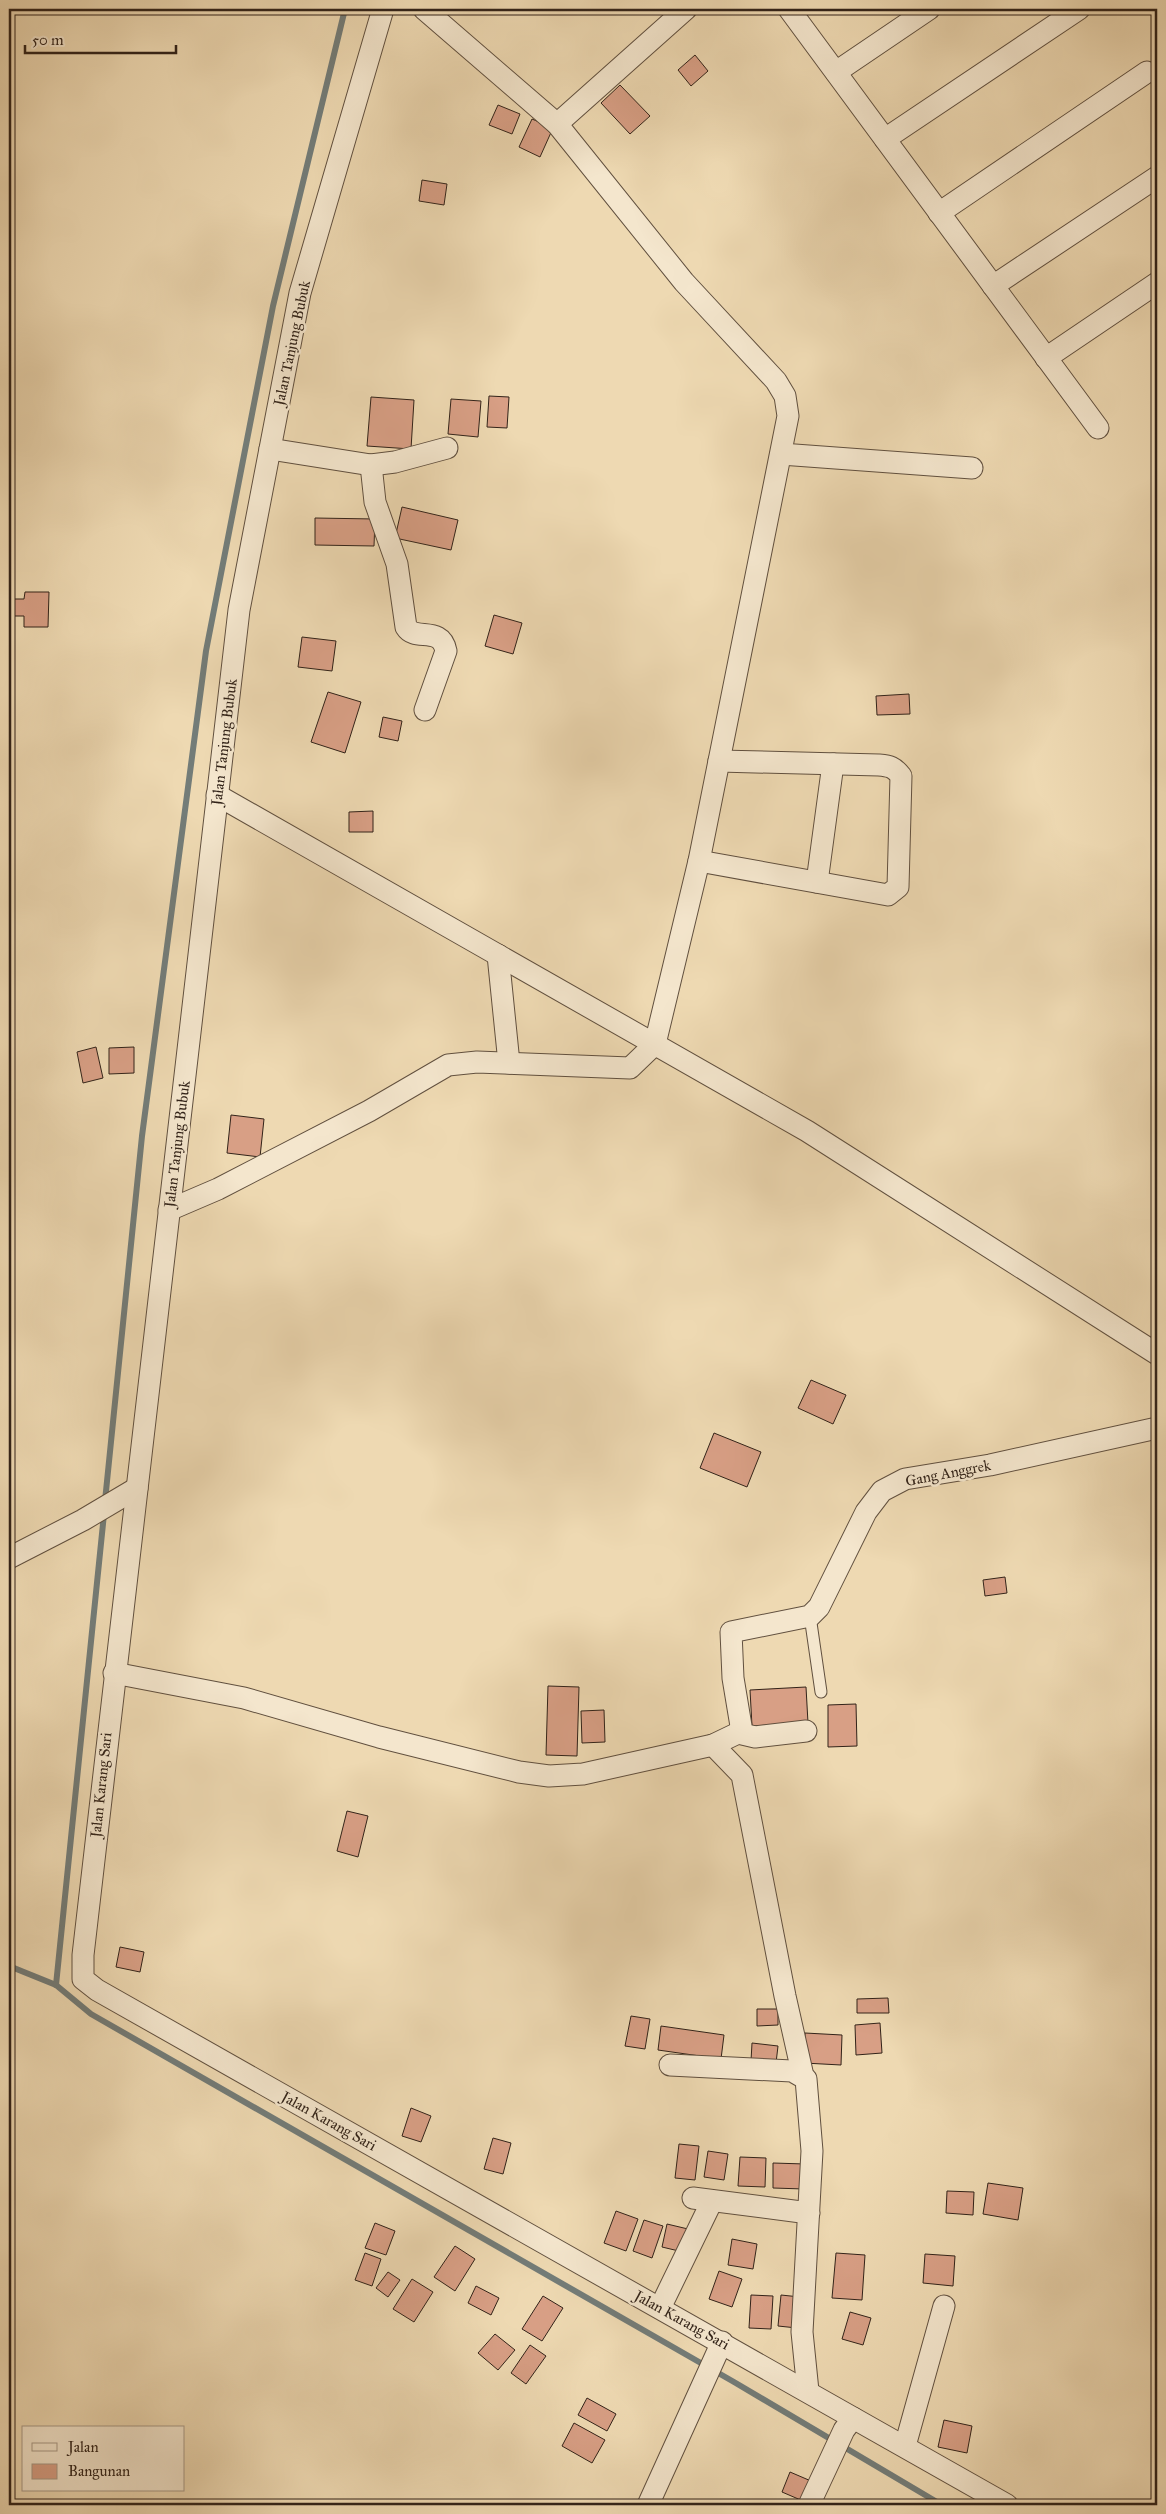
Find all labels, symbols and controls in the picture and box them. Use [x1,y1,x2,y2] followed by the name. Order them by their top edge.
[25,22,176,54] scale bar
[32,31,64,49] text: 50 m
[270,279,315,409] street label: Jalan Tanjung Bubuk
[207,678,242,809] street label: Jalan Tanjung Bubuk
[160,1080,195,1211] street label: Jalan Tanjung Bubuk
[904,1456,992,1490] street label: Gang Anggrek
[86,1731,116,1841] street label: Jalan Karang Sari
[276,2087,380,2155] street label: Jalan Karang Sari
[629,2286,733,2354] street label: Jalan Karang Sari
[22,2426,185,2492] legend
[66,2438,99,2457] text: Jalan
[68,2462,130,2480] text: Bangunan

